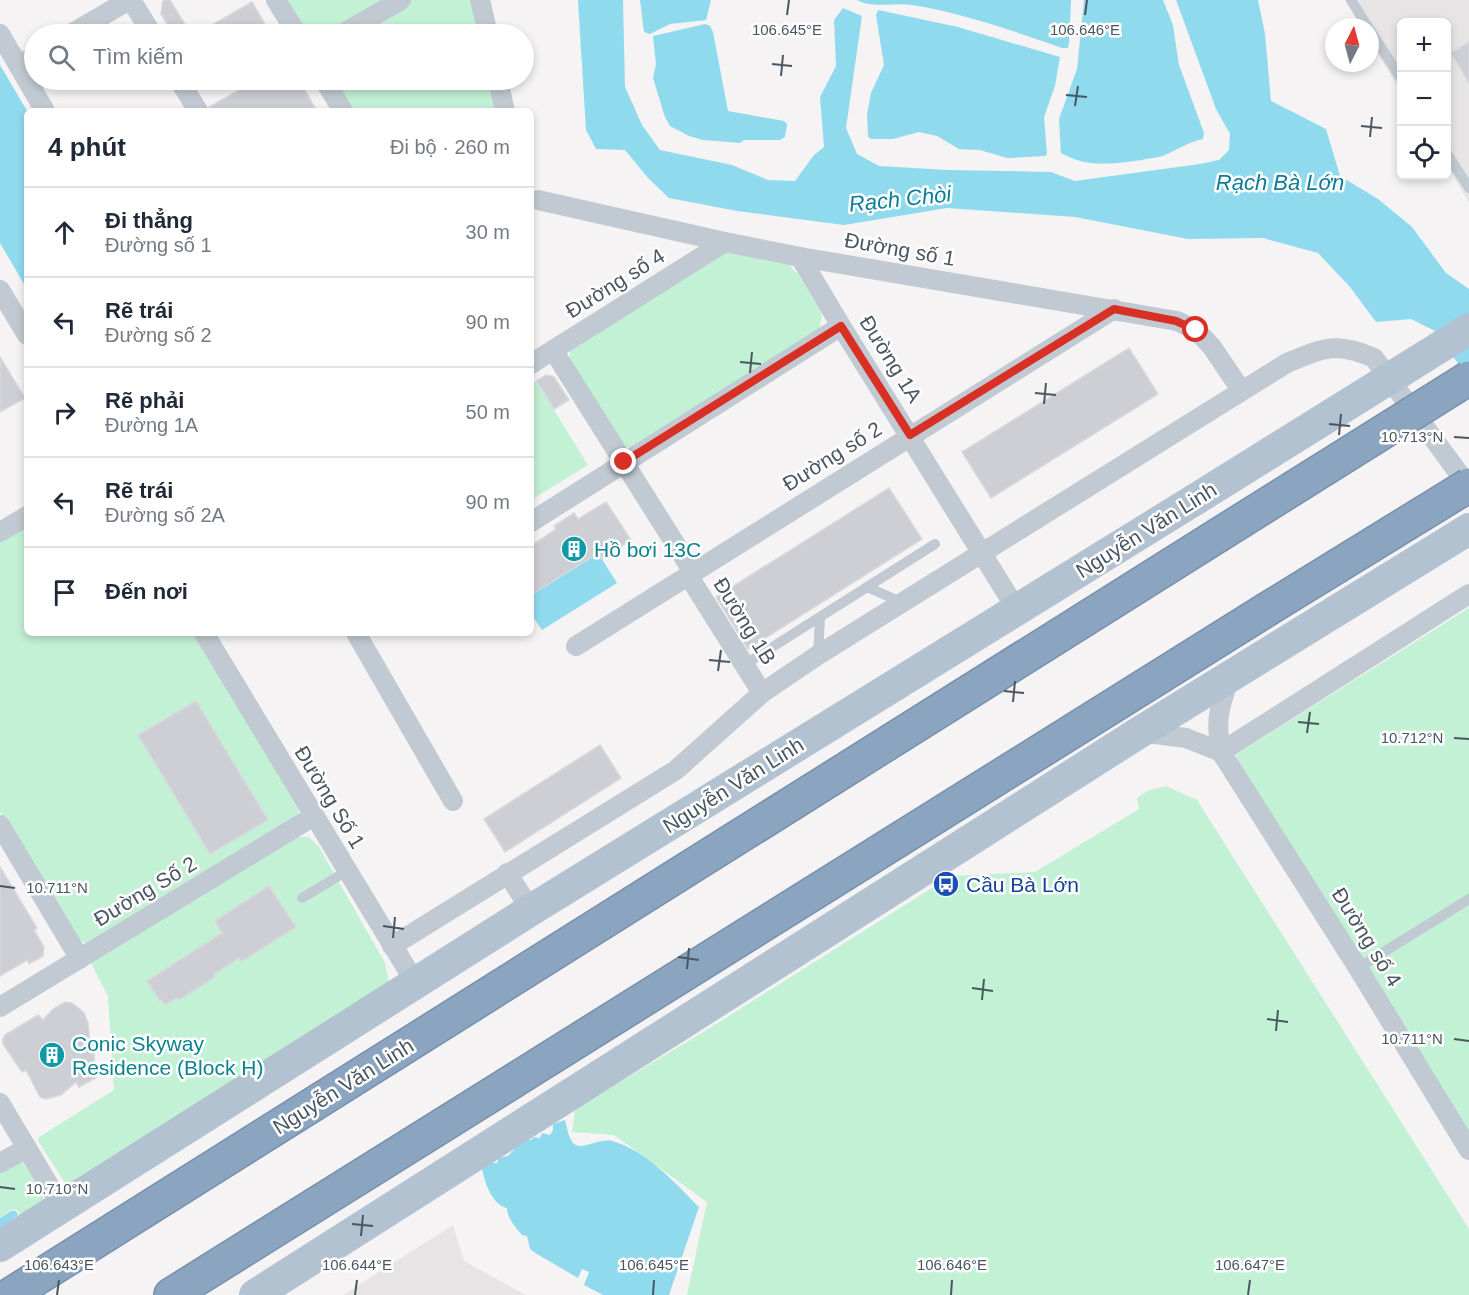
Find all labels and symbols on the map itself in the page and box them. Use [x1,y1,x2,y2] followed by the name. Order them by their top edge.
[1325,18,1379,72] north arrow
[752,21,822,38] text: 106.645°E
[1050,21,1120,38] text: 106.646°E
[1216,170,1344,195] water label: Rạch Bà Lớn
[848,181,953,217] water label: Rạch Chòi
[843,228,957,270] street label: Đường số 1
[561,243,669,322] street label: Đường số 4
[855,311,927,407] street label: Đường 1A
[1182,316,1208,342] route start
[778,417,886,495] street label: Đường số 2
[1381,428,1443,445] text: 10.713°N
[610,448,636,474] route end
[1072,478,1220,582] street label: Nguyễn Văn Linh
[559,534,589,564] building icon: Hồ bơi 13C
[594,538,701,561] place label: Hồ bơi 13C
[709,573,781,669] street label: Đường 1B
[1381,729,1443,746] text: 10.712°N
[659,733,807,837] street label: Nguyễn Văn Linh
[290,742,370,852] street label: Đường Số 1
[90,851,200,931] street label: Đường Số 2
[931,869,961,899] bus stop icon: Cầu Bà Lớn
[966,873,1079,896] place label: Cầu Bà Lớn
[26,879,88,896] text: 10.711°N
[1328,883,1407,991] street label: Đường số 4
[1381,1030,1443,1047] text: 10.711°N
[72,1032,263,1079] place label: Conic Skyway Residence (Block H)
[269,1034,417,1138] street label: Nguyễn Văn Linh
[37,1040,67,1070] building icon: Conic Skyway Residence (Block H)
[26,1180,88,1197] text: 10.710°N
[24,1256,94,1273] text: 106.643°E
[322,1256,392,1273] text: 106.644°E
[619,1256,689,1273] text: 106.645°E
[917,1256,987,1273] text: 106.646°E
[1215,1256,1285,1273] text: 106.647°E

